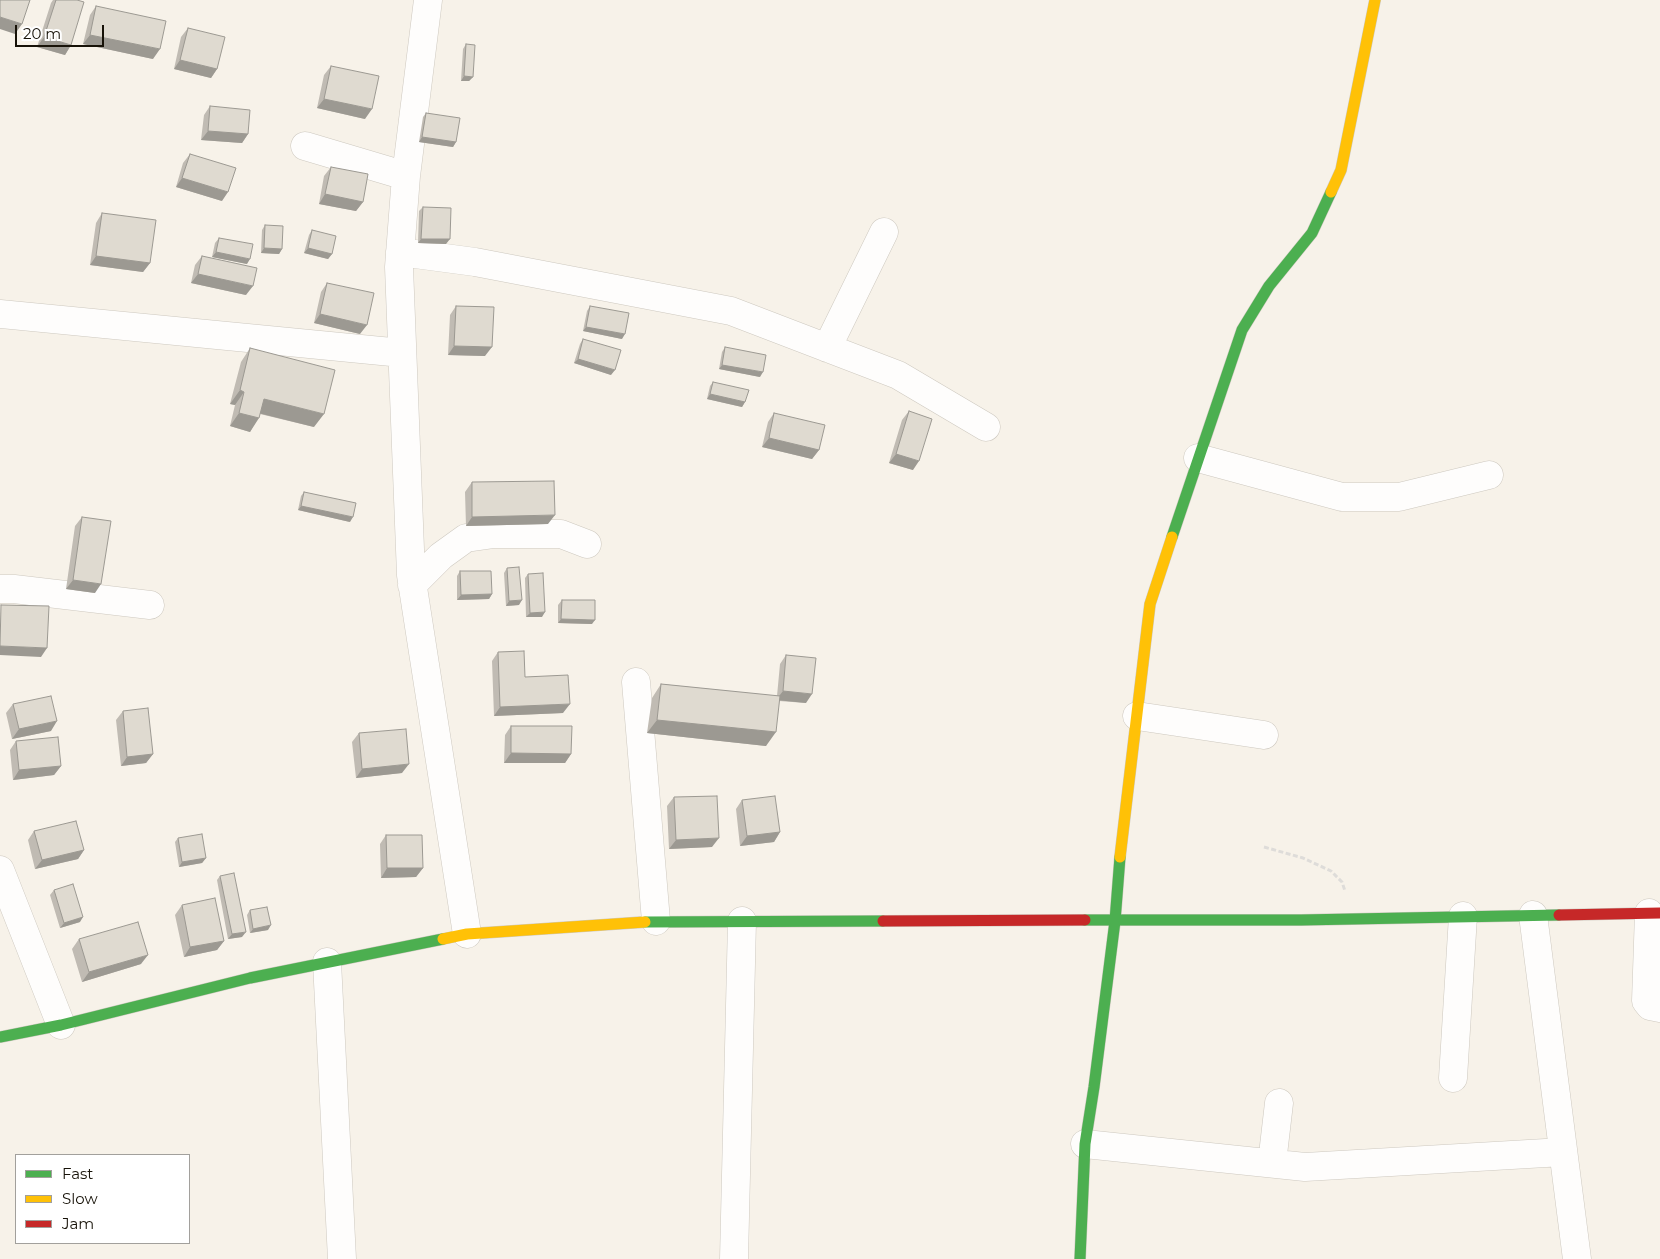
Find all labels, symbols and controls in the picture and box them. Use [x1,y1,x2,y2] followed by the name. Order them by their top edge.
[18,15,106,47] scale bar
[23,24,61,43] text: 20 m
[15,1154,190,1244] legend
[62,1164,93,1183] text: Fast
[62,1189,98,1208] text: Slow
[62,1214,94,1233] text: Jam

